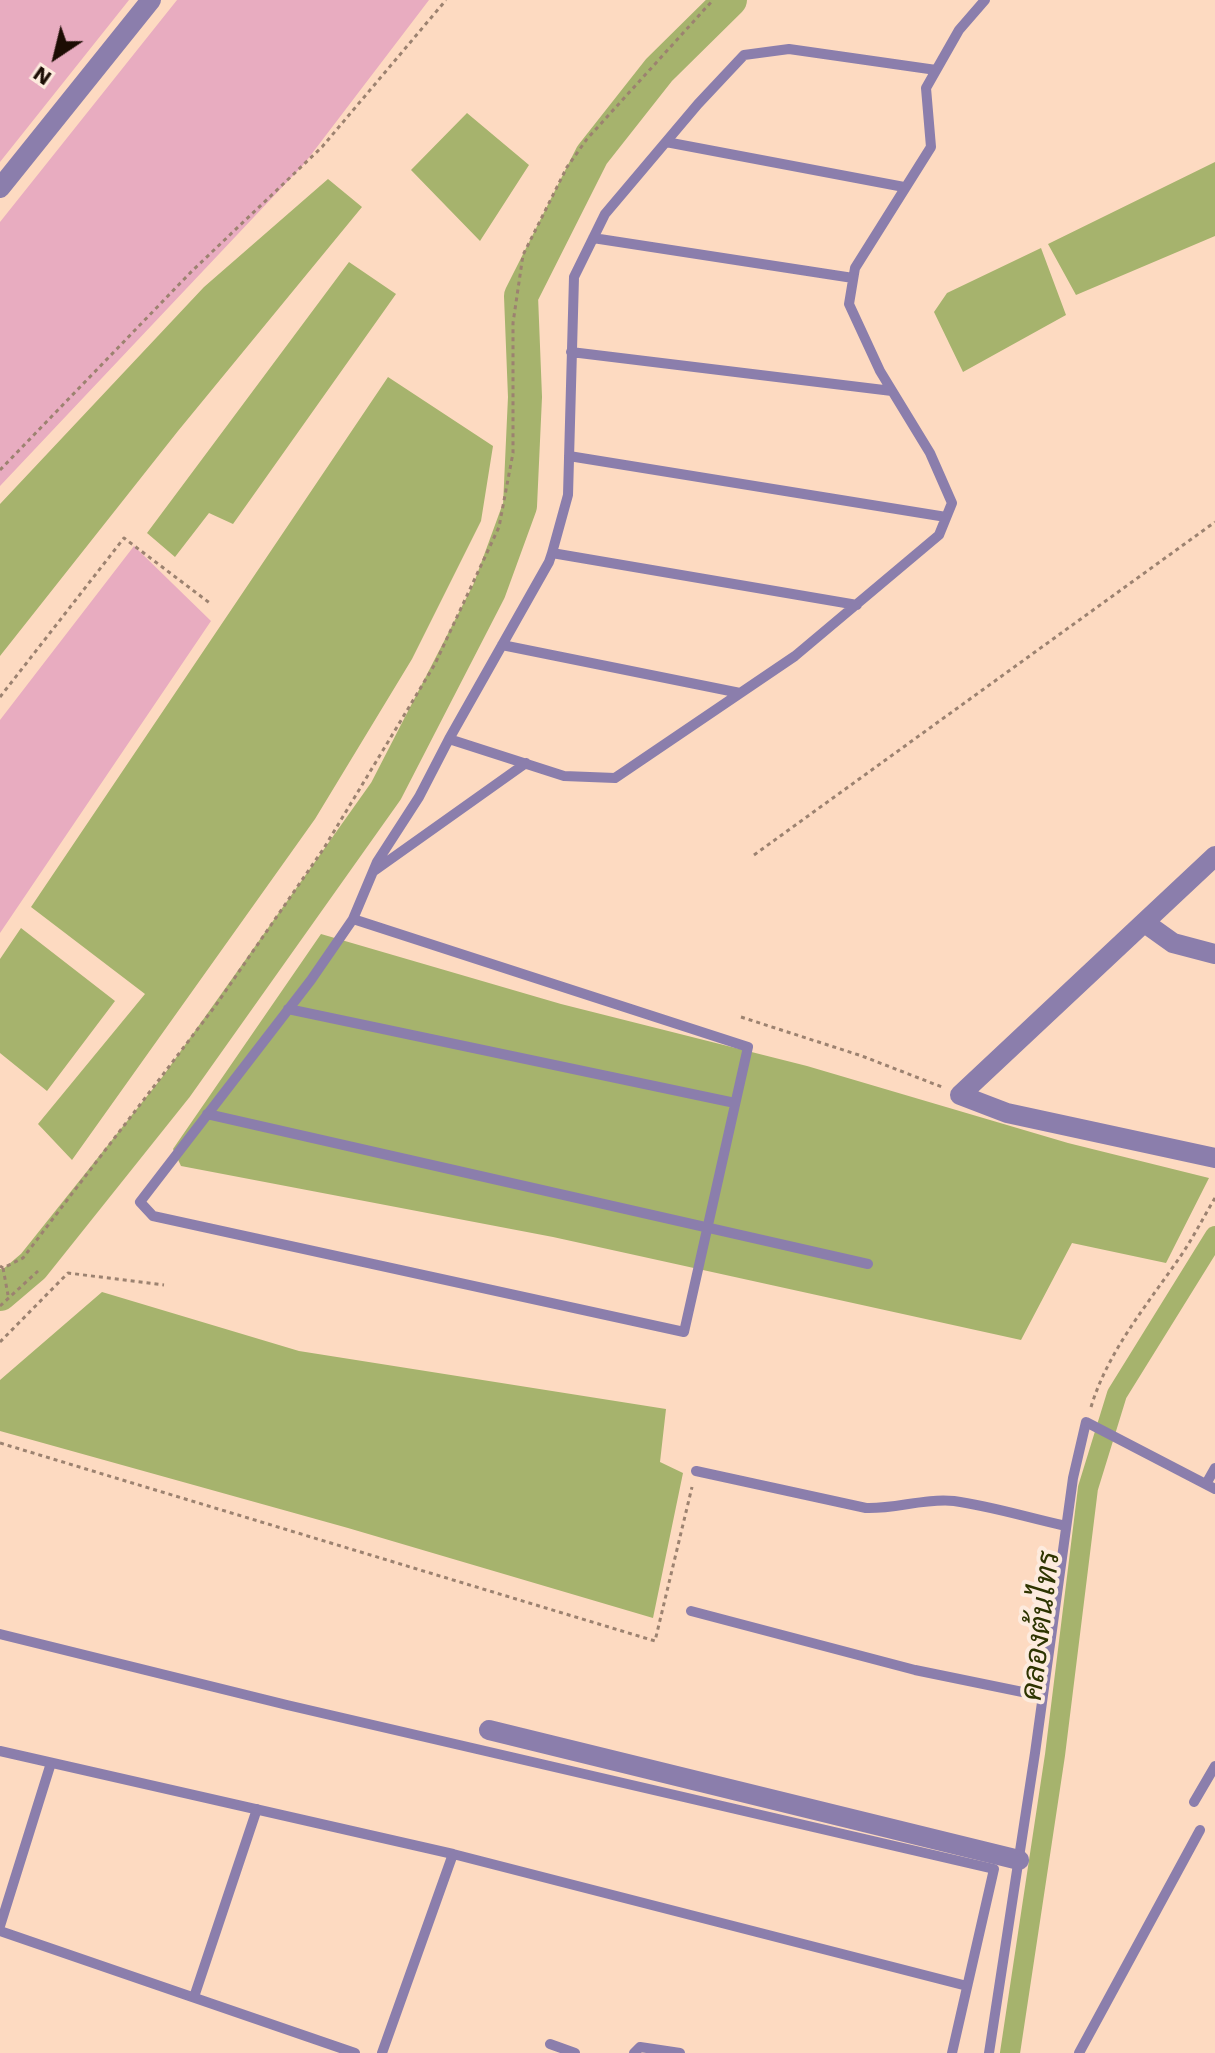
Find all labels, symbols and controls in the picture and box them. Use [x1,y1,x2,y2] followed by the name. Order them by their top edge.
[16,16,96,96] north arrow
[28,61,56,91] text: N
[1014,1549,1068,1703] water label: คลองต้นไทร

